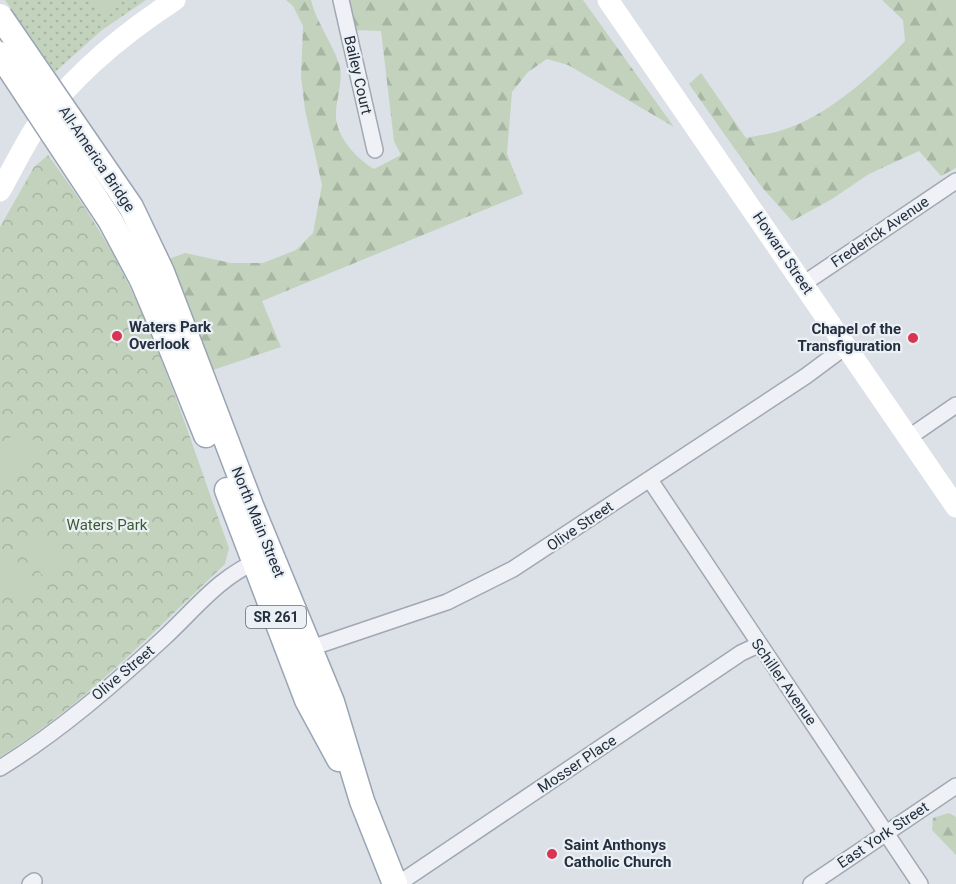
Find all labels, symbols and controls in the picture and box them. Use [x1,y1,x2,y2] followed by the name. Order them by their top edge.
[340,34,376,116] street label: Bailey Court
[55,103,139,215] street label: All-America Bridge
[828,193,932,271] street label: Frederick Avenue
[749,208,817,298] street label: Howard Street
[129,318,212,353] place label: Waters Park Overlook
[797,320,901,355] place label: Chapel of the Transfiguration
[110,329,124,343] marker: Waters Park Overlook
[906,331,920,345] marker: Chapel of the Transfiguration
[228,464,288,580] street label: North Main Street
[543,497,617,555] street label: Olive Street
[67,516,148,534] park label: Waters Park
[246,606,306,628] road number: SR 261
[747,635,821,729] street label: Schiller Avenue
[88,642,158,704] street label: Olive Street
[534,731,620,797] street label: Mosser Place
[834,798,932,872] street label: East York Street
[564,836,671,871] place label: Saint Anthonys Catholic Church
[545,847,559,861] marker: Saint Anthonys Catholic Church

